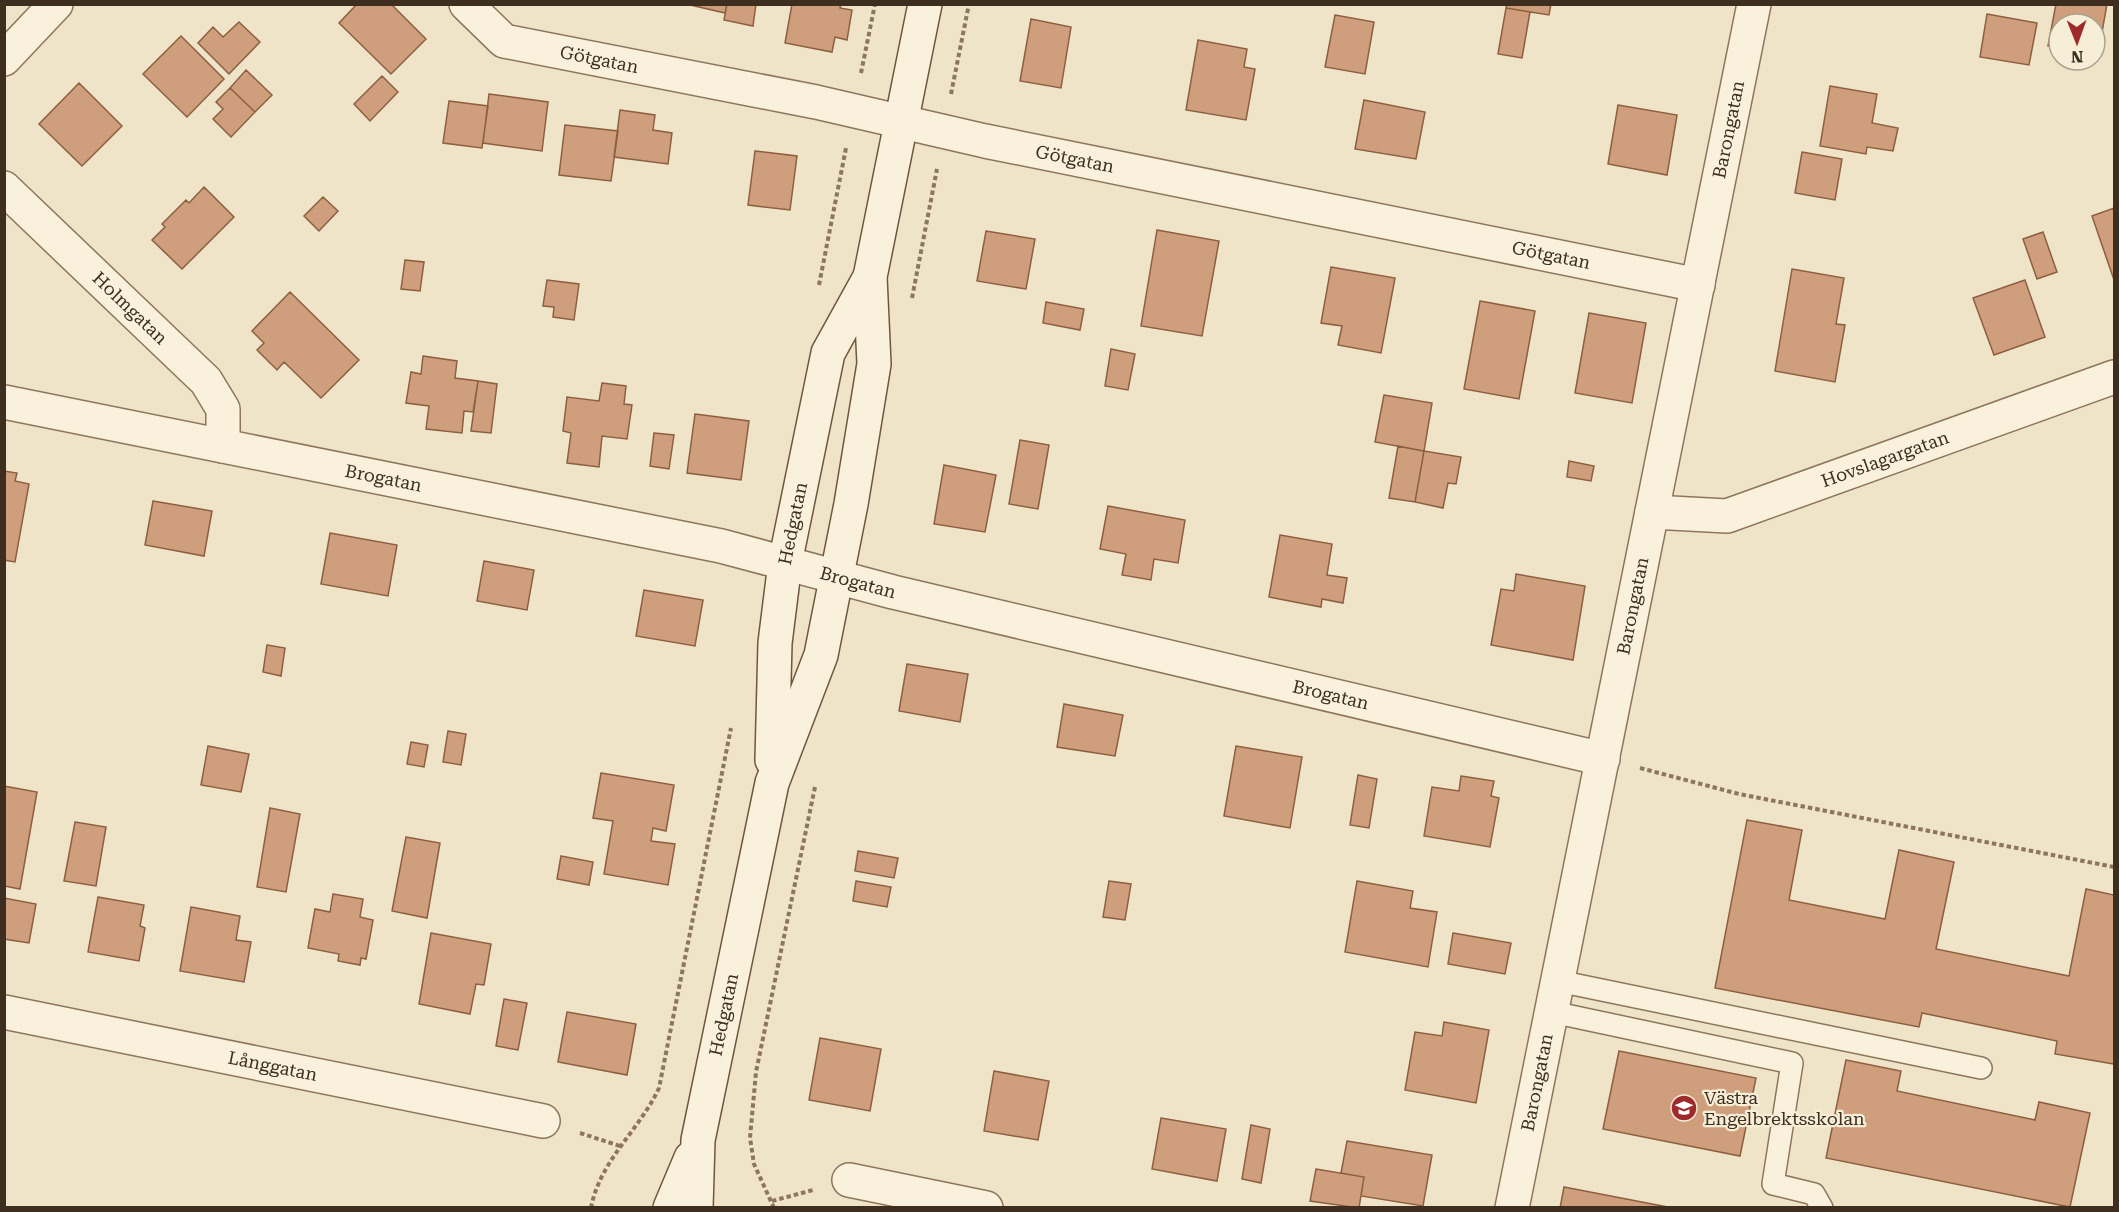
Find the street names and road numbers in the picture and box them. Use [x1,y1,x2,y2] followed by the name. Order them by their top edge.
[558,41,641,77] street label: Götgatan
[1708,78,1748,180] street label: Barongatan
[1034,140,1116,177] street label: Götgatan
[1510,237,1593,273] street label: Götgatan
[88,267,172,349] street label: Holmgatan
[1818,426,1952,491] street label: Hovslagargatan
[343,460,424,496] street label: Brogatan
[774,480,811,567] street label: Hedgatan
[1612,555,1653,657] street label: Barongatan
[818,562,899,602] street label: Brogatan
[1291,675,1371,714] street label: Brogatan
[705,971,742,1058] street label: Hedgatan
[1517,1031,1557,1133] street label: Barongatan
[226,1047,320,1085] street label: Långgatan

